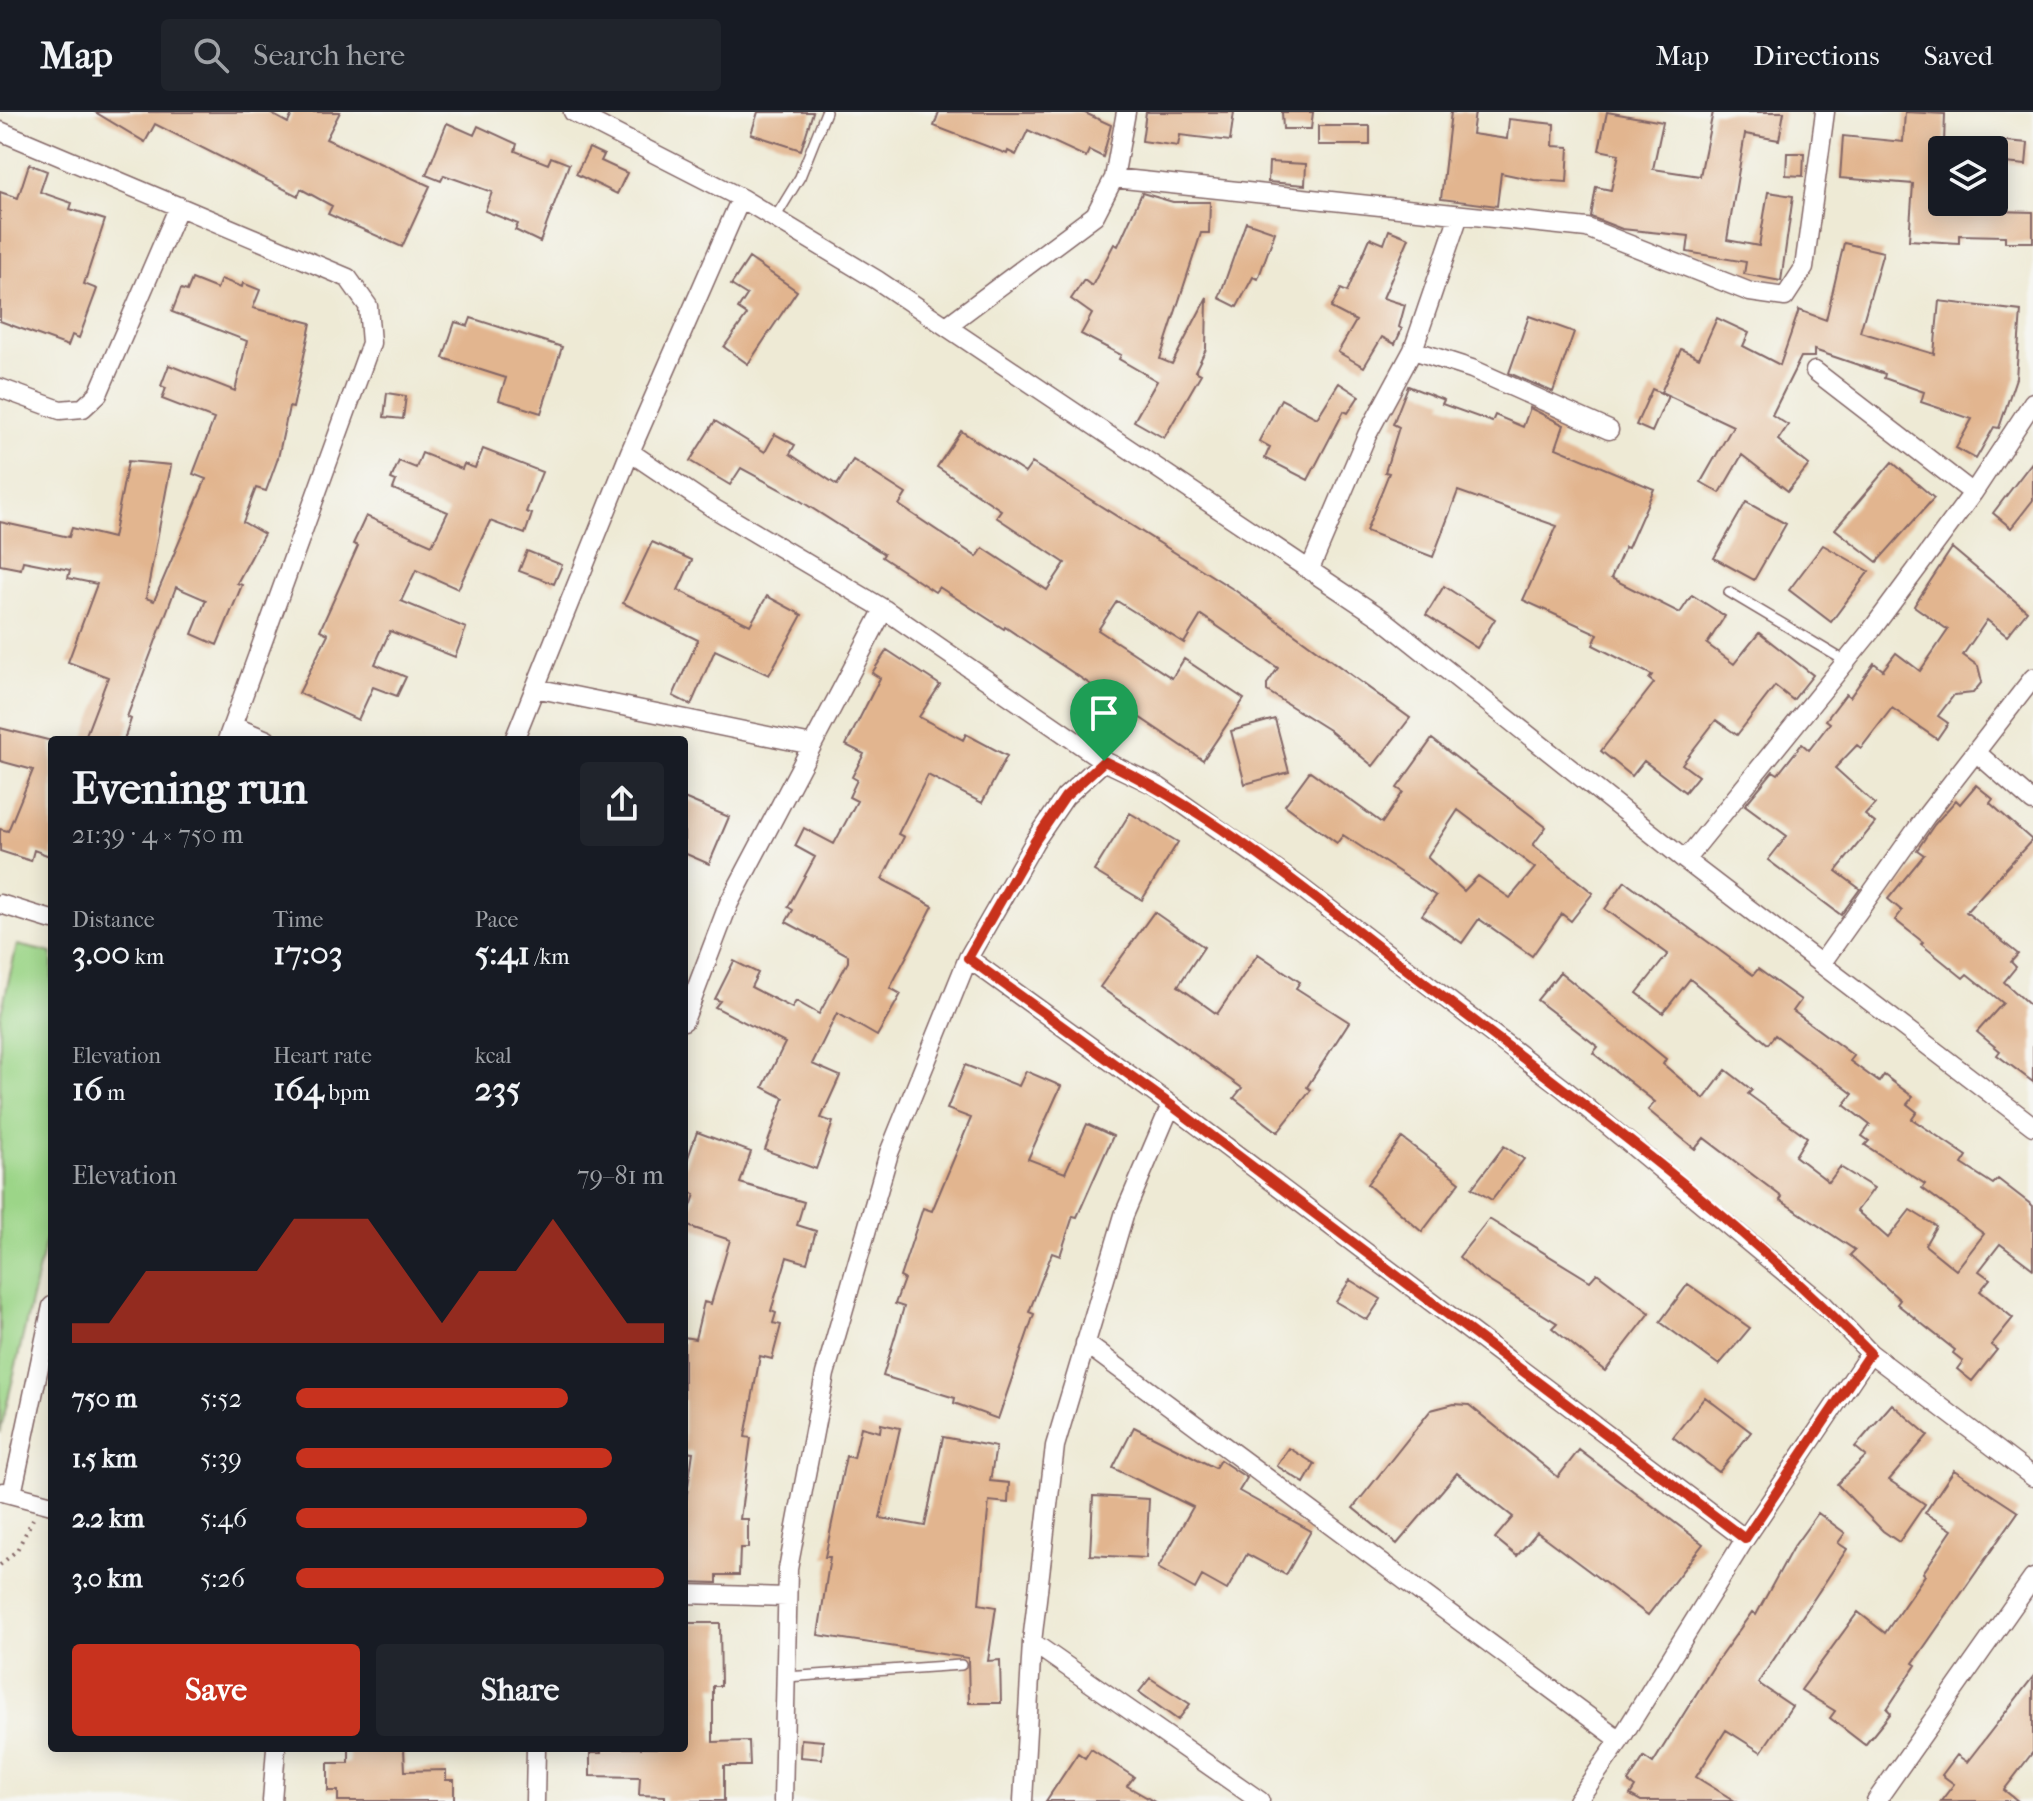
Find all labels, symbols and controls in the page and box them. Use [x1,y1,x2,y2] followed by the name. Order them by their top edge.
[161,19,721,91] search box
[40,33,113,78] text: Map
[189,33,233,77] icon: search
[253,38,405,73] text: Search here
[1656,39,1709,72] text: Map
[1753,39,1880,72] text: Directions
[1924,39,1993,72] text: Saved
[1928,136,2008,216] map controls
[1928,136,2008,216] button: layers
[1070,679,1138,761] pin
[1082,691,1126,735] icon: arrive
[580,762,664,846] button: share
[72,763,307,814] text: Evening run
[72,819,243,850] text: 21:39 · 4 × 750 m
[72,907,155,933] text: Distance
[273,907,323,933] text: Time
[475,907,518,933] text: Pace
[72,933,130,973] text: 3.00
[273,933,343,973] text: 17:03
[475,933,530,973] text: 5:41
[130,944,164,970] text: km
[530,944,570,970] text: /km
[72,1043,161,1069] text: Elevation
[273,1043,372,1069] text: Heart rate
[475,1043,512,1069] text: kcal
[72,1069,102,1109] text: 16
[273,1069,324,1109] text: 164
[475,1069,521,1109] text: 235
[102,1080,125,1106] text: m
[324,1080,370,1106] text: bpm
[72,1160,177,1191] text: Elevation
[577,1160,664,1191] text: 79–81 m
[72,1383,137,1414] text: 750 m
[200,1383,242,1414] text: 5:52
[72,1443,137,1474] text: 1.5 km
[200,1443,242,1474] text: 5:39
[72,1503,144,1534] text: 2.2 km
[200,1503,247,1534] text: 5:46
[72,1563,143,1594] text: 3.0 km
[200,1563,245,1594] text: 5:26
[72,1644,360,1736] button: Save
[376,1644,664,1736] button: Share

